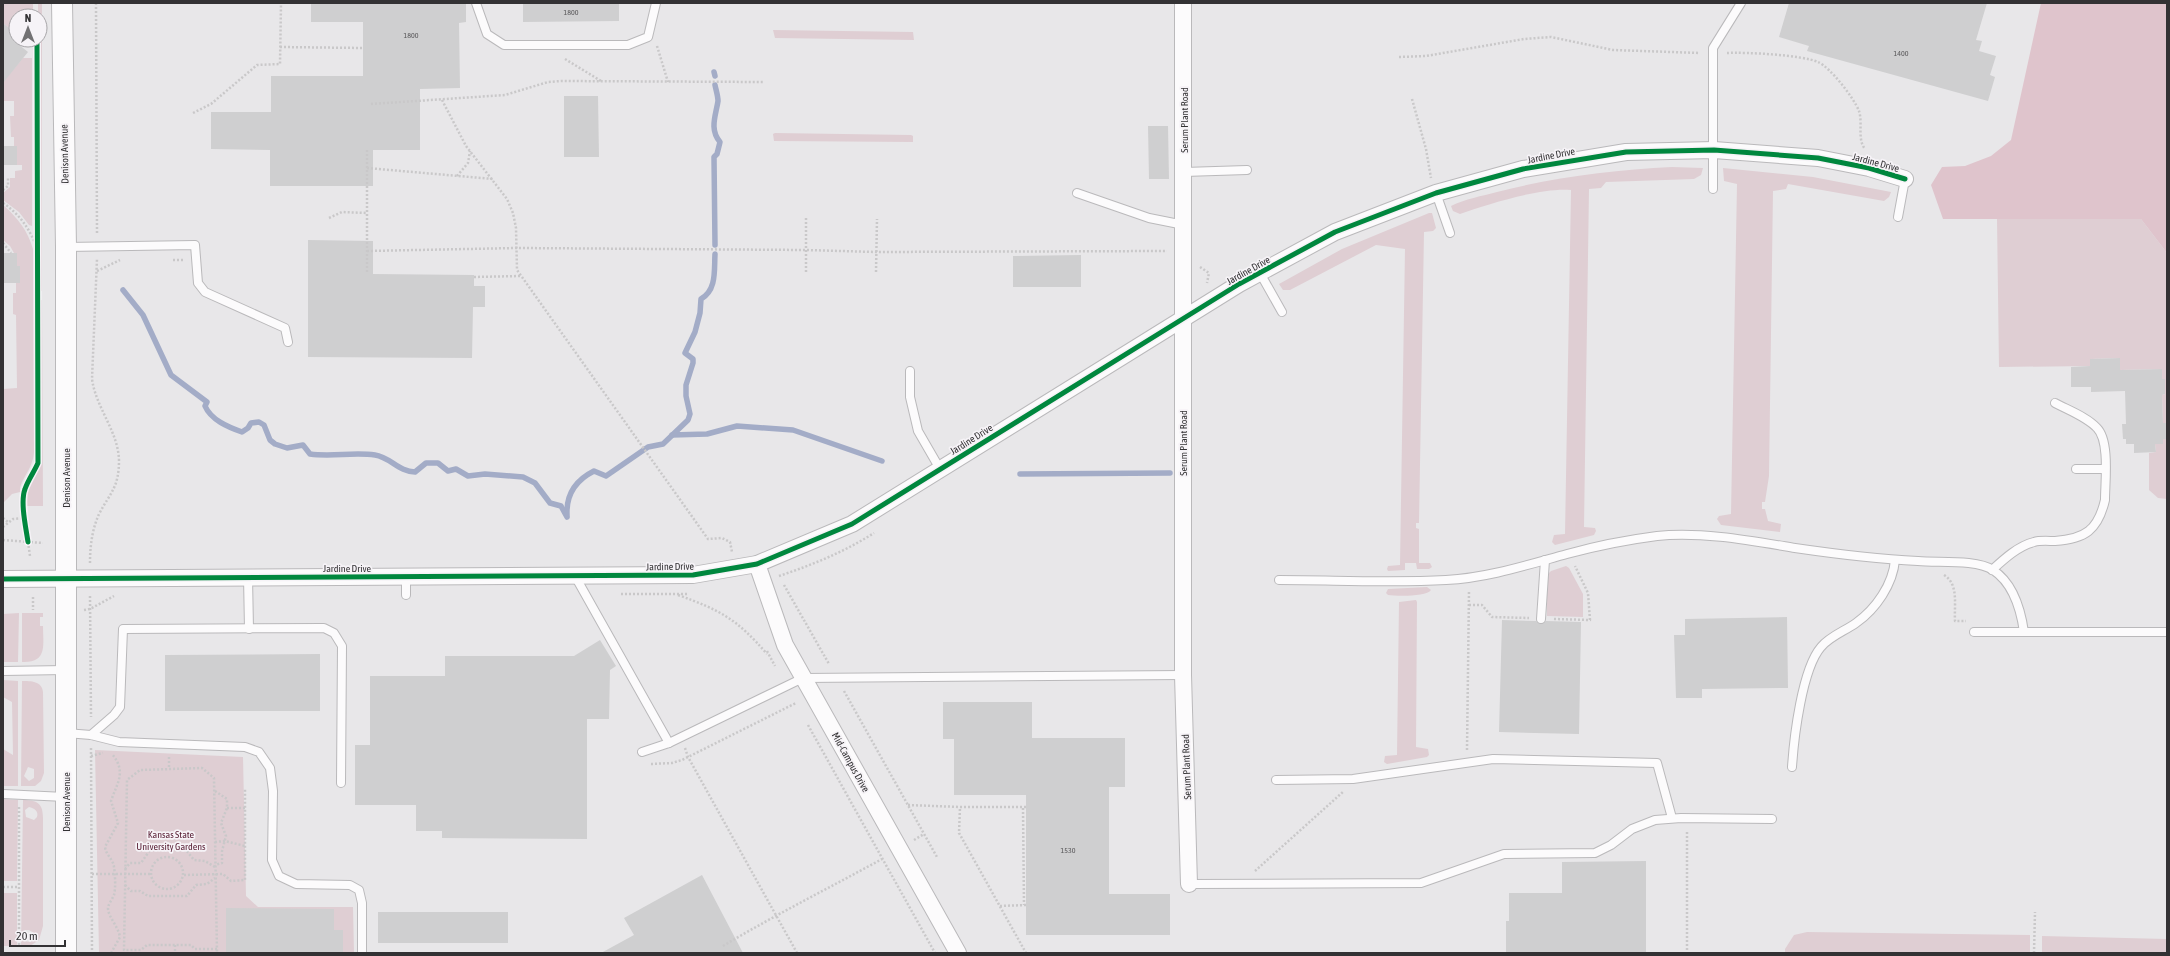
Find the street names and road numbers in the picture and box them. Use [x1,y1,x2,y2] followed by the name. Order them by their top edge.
[1179,87,1190,153] street label: Serum Plant Road
[58,124,71,184] street label: Denison Avenue
[1526,145,1576,165] street label: Jardine Drive
[1851,151,1901,174] street label: Jardine Drive
[1225,254,1272,287] street label: Jardine Drive
[1178,410,1189,476] street label: Serum Plant Road
[948,422,995,457] street label: Jardine Drive
[61,448,72,508] street label: Denison Avenue
[646,561,695,572] street label: Jardine Drive
[323,563,371,574] street label: Jardine Drive
[830,731,872,794] street label: Mid-Campus Drive
[1180,734,1193,800] street label: Serum Plant Road
[61,772,72,832] street label: Denison Avenue

